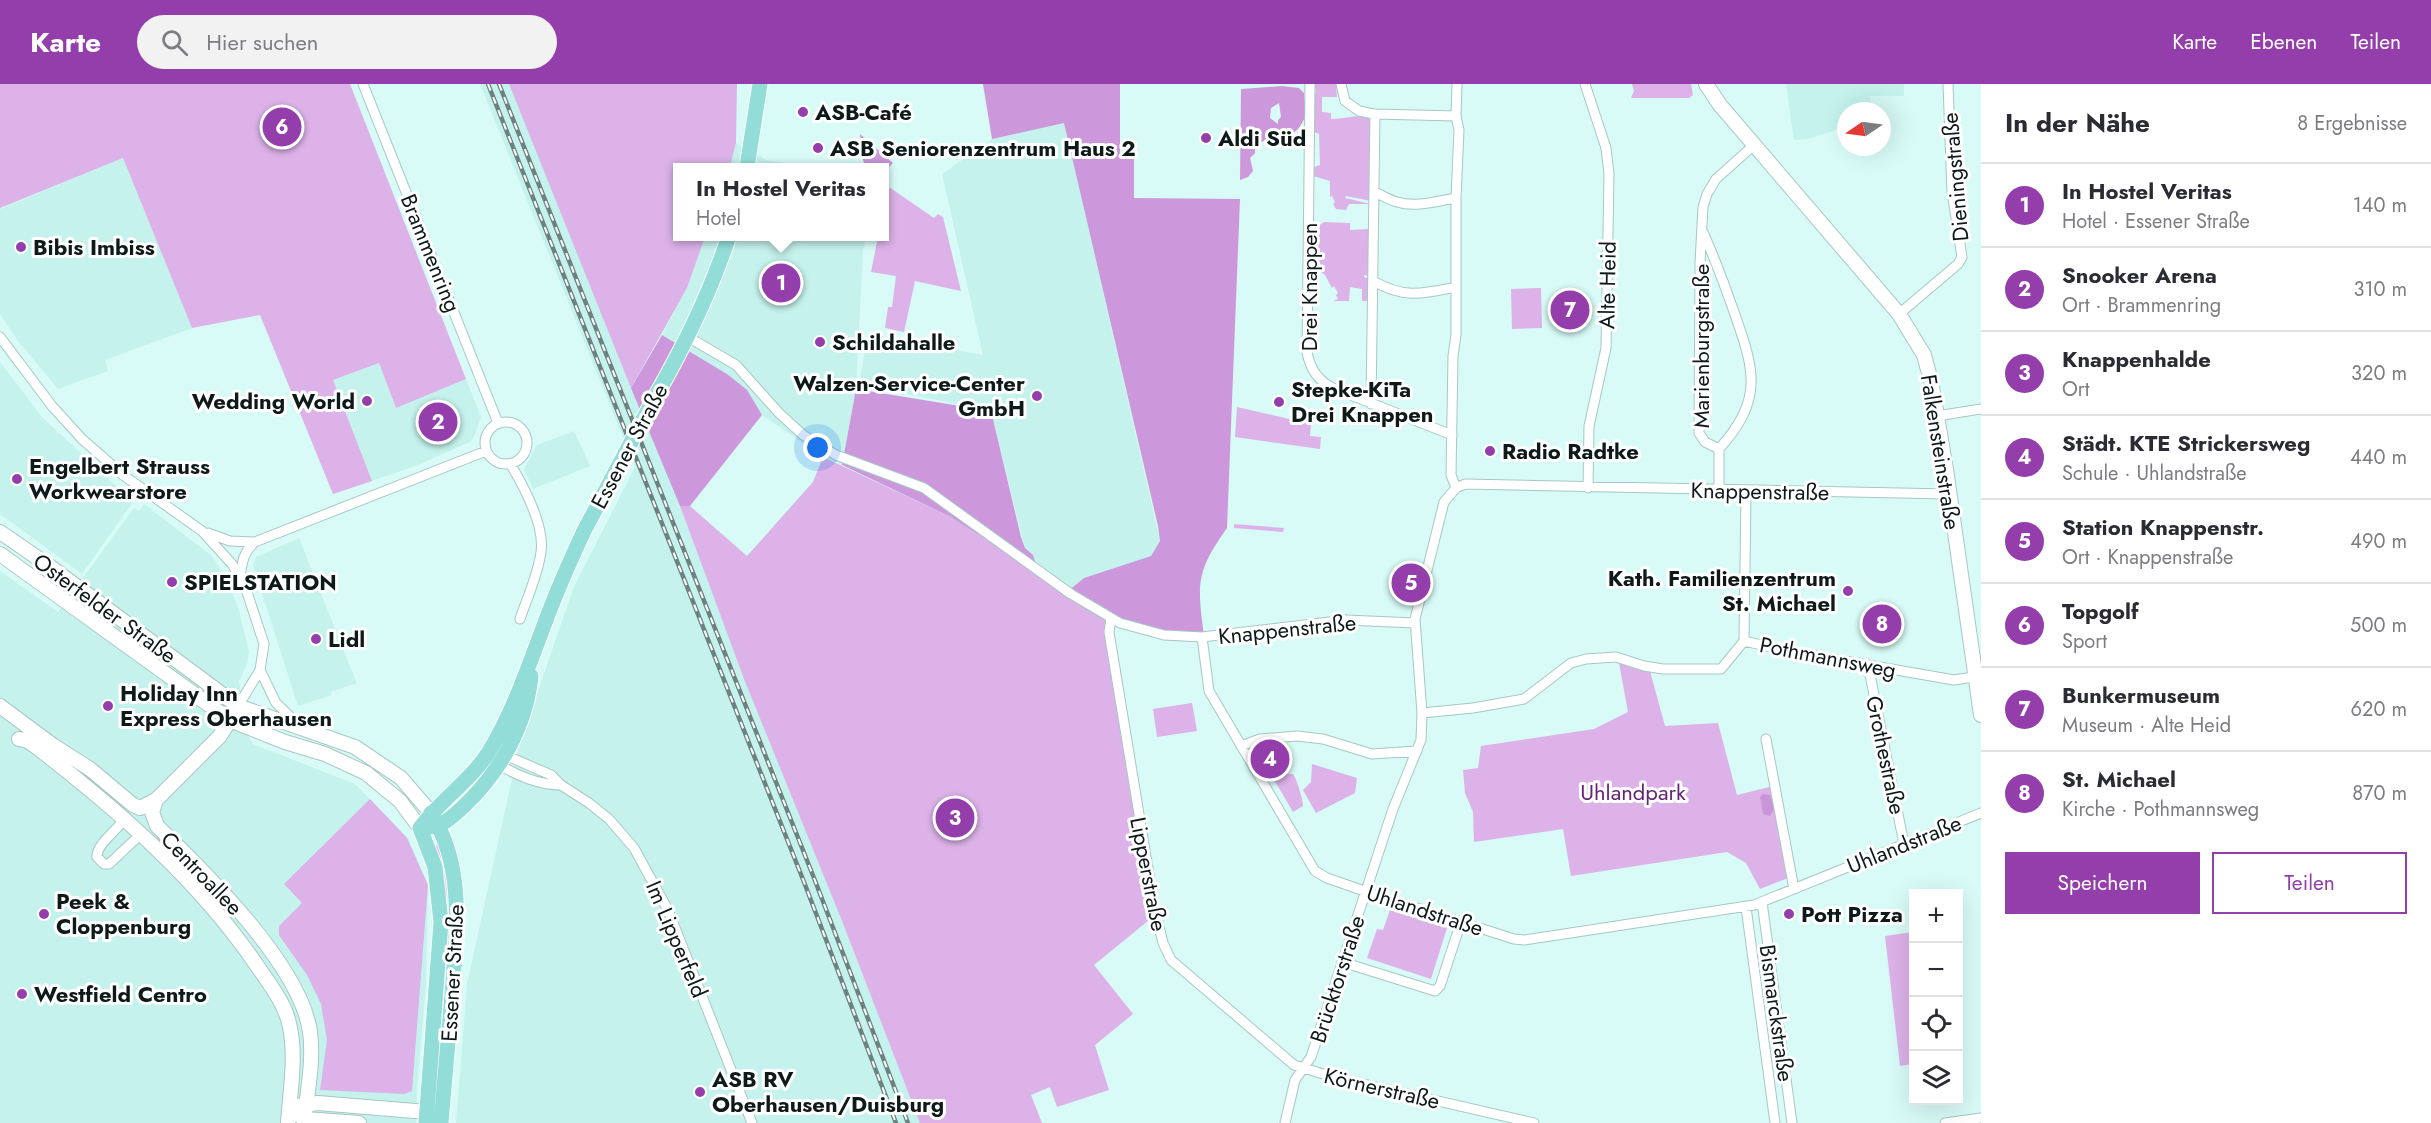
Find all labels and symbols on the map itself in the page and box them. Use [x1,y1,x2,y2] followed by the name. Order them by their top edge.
[814,96,912,128] place label: ASB-Café
[1837,102,1891,156] north arrow
[262,104,302,150] pin: 6
[796,105,810,119] marker: ASB-Café
[1933,111,1977,243] street label: Dieningstraße
[1217,122,1306,154] place label: Aldi Süd
[1199,131,1213,145] marker: Aldi Süd
[829,132,1136,164] place label: ASB Seniorenzentrum Haus 2
[811,141,825,155] marker: ASB Seniorenzentrum Haus 2
[393,189,469,317] street label: Brammenring
[1293,223,1325,351] street label: Drei Knappen
[33,231,155,263] place label: Bibis Imbiss
[14,240,28,254] marker: Bibis Imbiss
[1590,241,1624,329] street label: Alte Heid
[762,260,800,306] pin: 1
[1685,264,1717,428] street label: Marienburgstraße
[1550,288,1590,332] pin: 7
[832,326,955,358] place label: Schildahalle
[813,335,827,349] marker: Schildahalle
[793,367,1025,424] place label: Walzen-Service-Center GmbH
[1913,372,1969,532] street label: Falkensteinstraße
[1291,373,1433,430] place label: Stepke-KiTa Drei Knappen
[583,378,675,514] street label: Essener Straße
[192,385,355,417] place label: Wedding World
[1030,389,1044,403] marker: Walzen-Service-Center GmbH
[360,394,374,408] marker: Wedding World
[1272,395,1286,409] marker: Stepke-KiTa Drei Knappen
[418,400,458,444] pin: 2
[803,433,832,462] your location
[1502,435,1639,467] place label: Radio Radtke
[1483,444,1497,458] marker: Radio Radtke
[29,450,210,507] place label: Engelbert Strauss Workwearstore
[10,472,24,486] marker: Engelbert Strauss Workwearstore
[1690,474,1830,508] street label: Knappenstraße
[27,545,183,671] street label: Osterfelder Straße
[1392,560,1430,606] pin: 5
[1608,562,1836,619] place label: Kath. Familienzentrum St. Michael
[184,566,337,598] place label: SPIELSTATION
[165,575,179,589] marker: SPIELSTATION
[1841,584,1855,598] marker: Kath. Familienzentrum St. Michael
[1862,602,1902,646] pin: 8
[1216,606,1358,652] street label: Knappenstraße
[328,623,365,655] place label: Lidl
[1757,628,1899,686] street label: Pothmannsweg
[309,632,323,646] marker: Lidl
[120,677,332,734] place label: Holiday Inn Express Oberhausen
[1858,693,1914,817] street label: Grothestraße
[101,699,115,713] marker: Holiday Inn Express Oberhausen
[1250,736,1290,782] pin: 4
[1580,776,1686,808] park label: Uhlandpark
[936,796,974,840] pin: 3
[1842,806,1966,882] street label: Uhlandstraße
[1122,814,1176,934] street label: Lipperstraße
[154,824,250,922] street label: Centroallee
[638,876,716,1002] street label: Im Lipperfeld
[1362,876,1488,944] street label: Uhlandstraße
[56,885,191,942] place label: Peek & Cloppenburg
[1801,898,1903,930] place label: Pott Pizza
[432,904,472,1042] street label: Essener Straße
[37,907,51,921] marker: Peek & Cloppenburg
[1782,907,1796,921] marker: Pott Pizza
[1301,911,1373,1047] street label: Brücktorstraße
[1752,942,1802,1084] street label: Bismarckstraße
[34,978,207,1010] place label: Westfield Centro
[15,987,29,1001] marker: Westfield Centro
[1321,1059,1443,1117] street label: Körnerstraße
[711,1063,944,1120] place label: ASB RV Oberhausen/Duisburg
[693,1085,707,1099] marker: ASB RV Oberhausen/Duisburg

